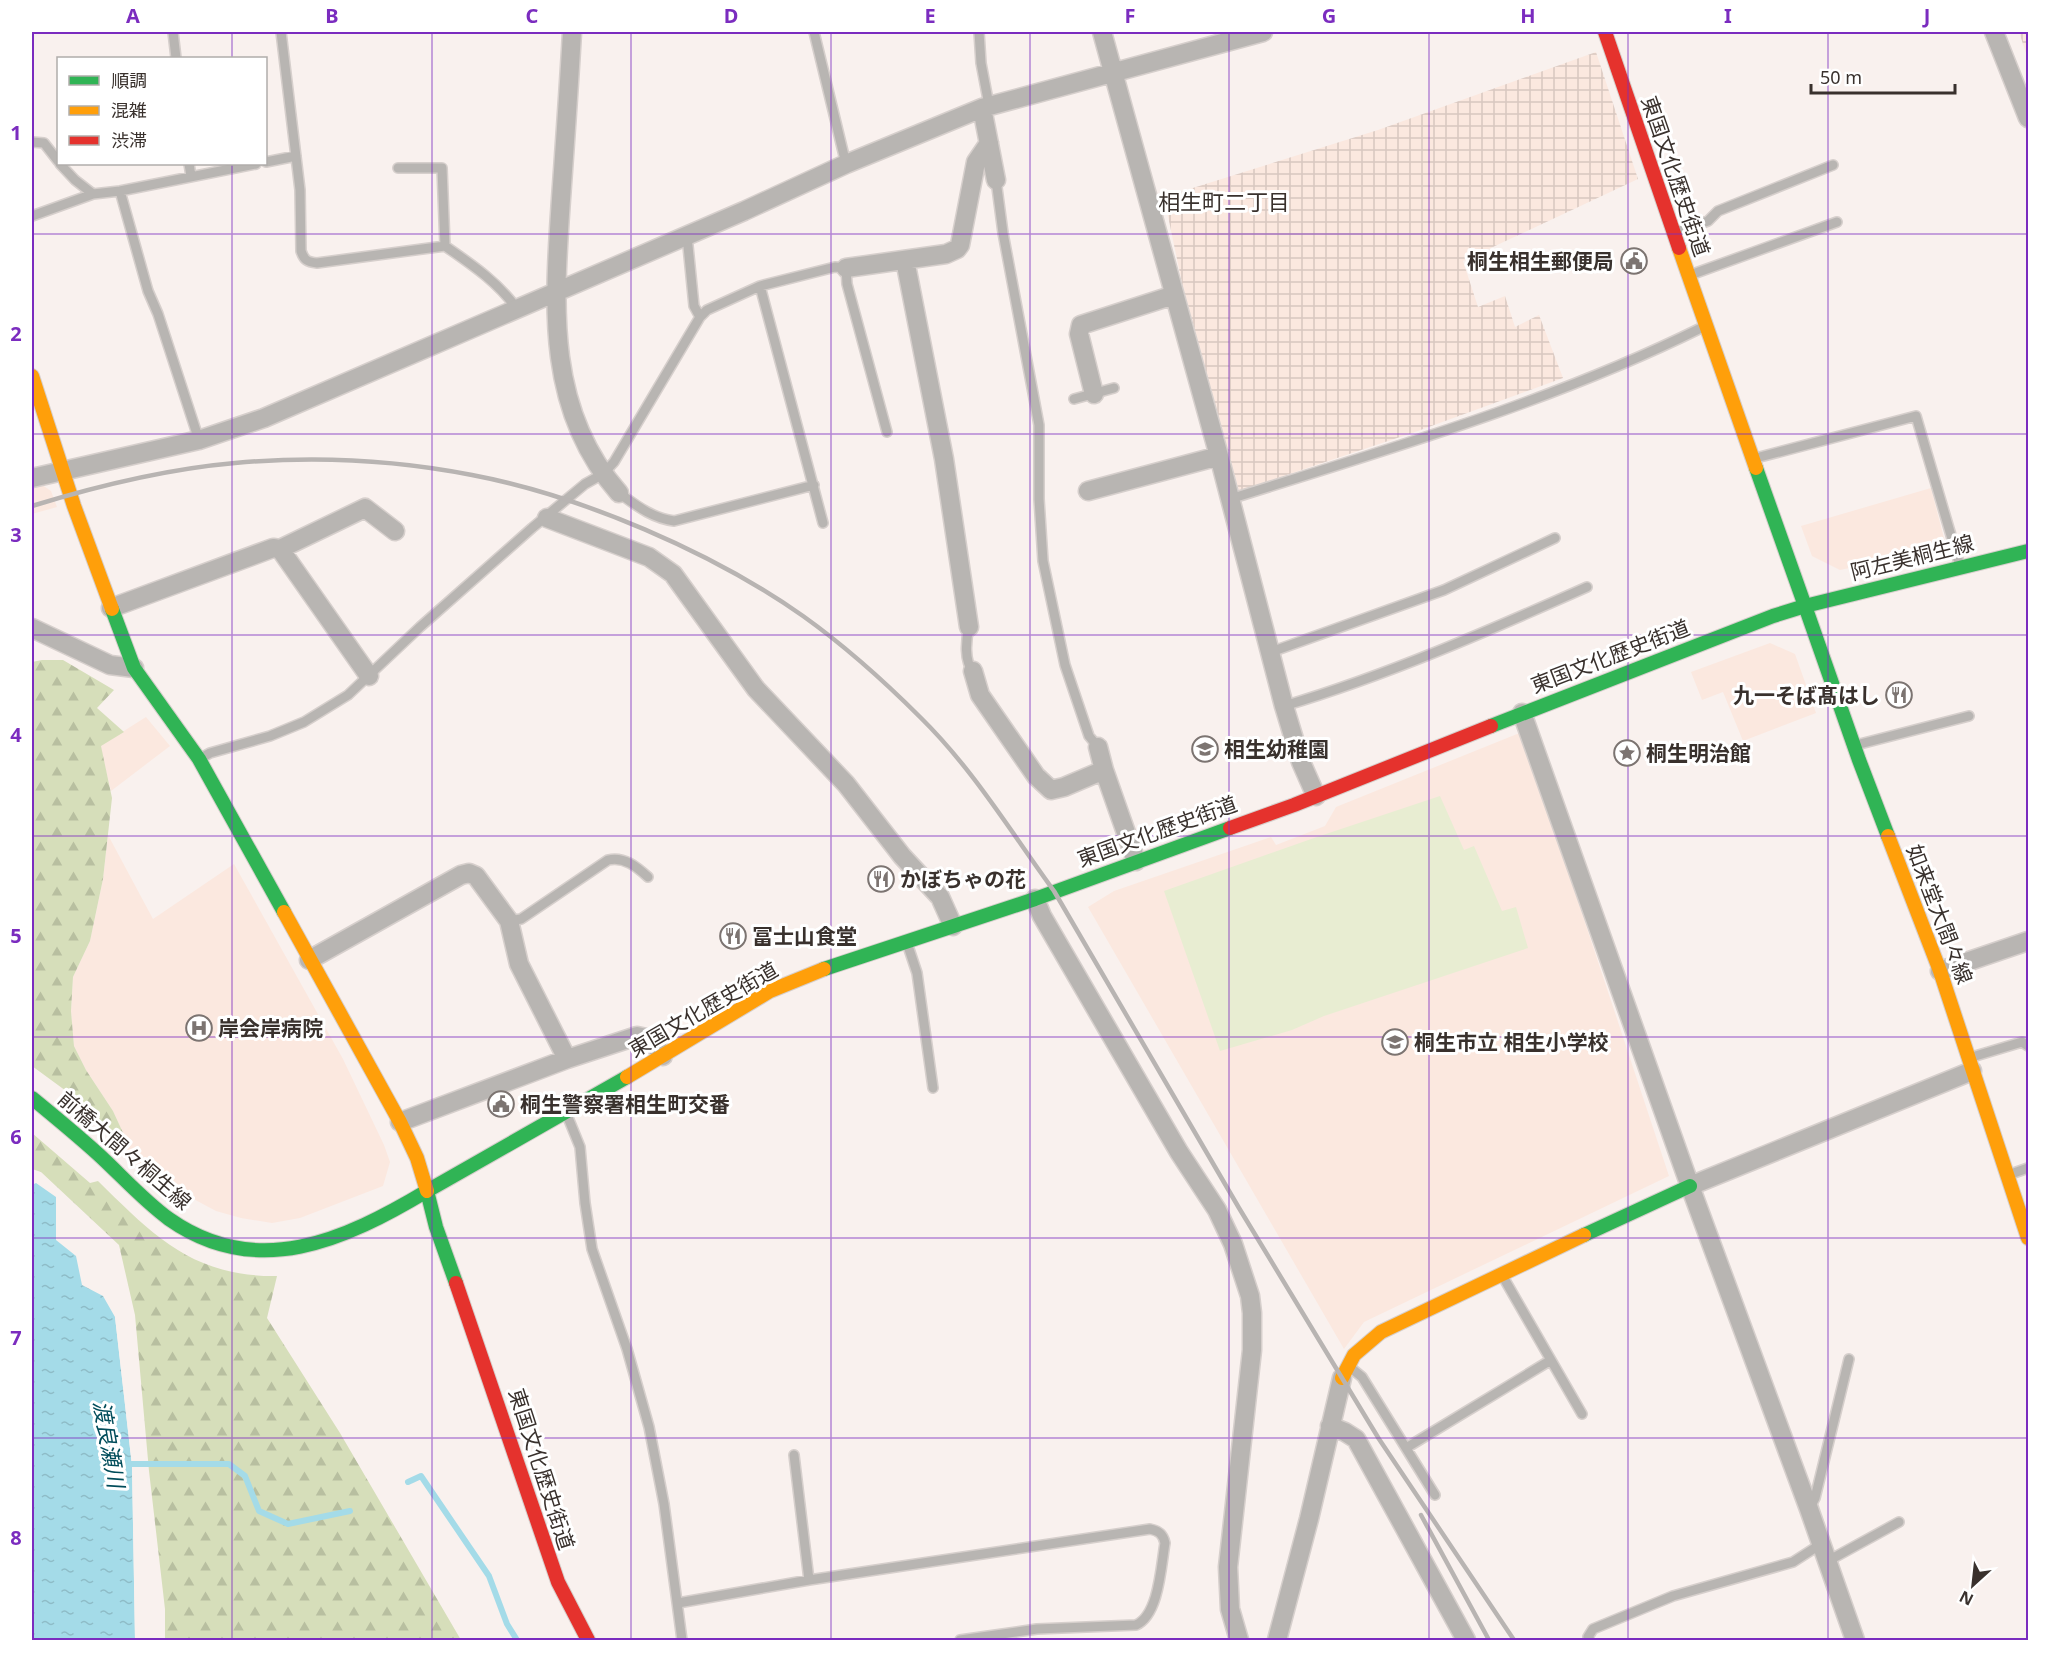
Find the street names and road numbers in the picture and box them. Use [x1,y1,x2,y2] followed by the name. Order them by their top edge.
[1635,92,1717,260] street label: 東国文化歴史街道
[1847,528,1977,586] street label: 阿左美桐生線
[1527,613,1693,699] street label: 東国文化歴史街道
[1073,789,1241,873] street label: 東国文化歴史街道
[1901,840,1979,988] street label: 如来堂大間々線
[623,955,783,1063] street label: 東国文化歴史街道
[52,1084,198,1216] street label: 前橋大間々桐生線
[503,1385,581,1553] street label: 東国文化歴史街道

